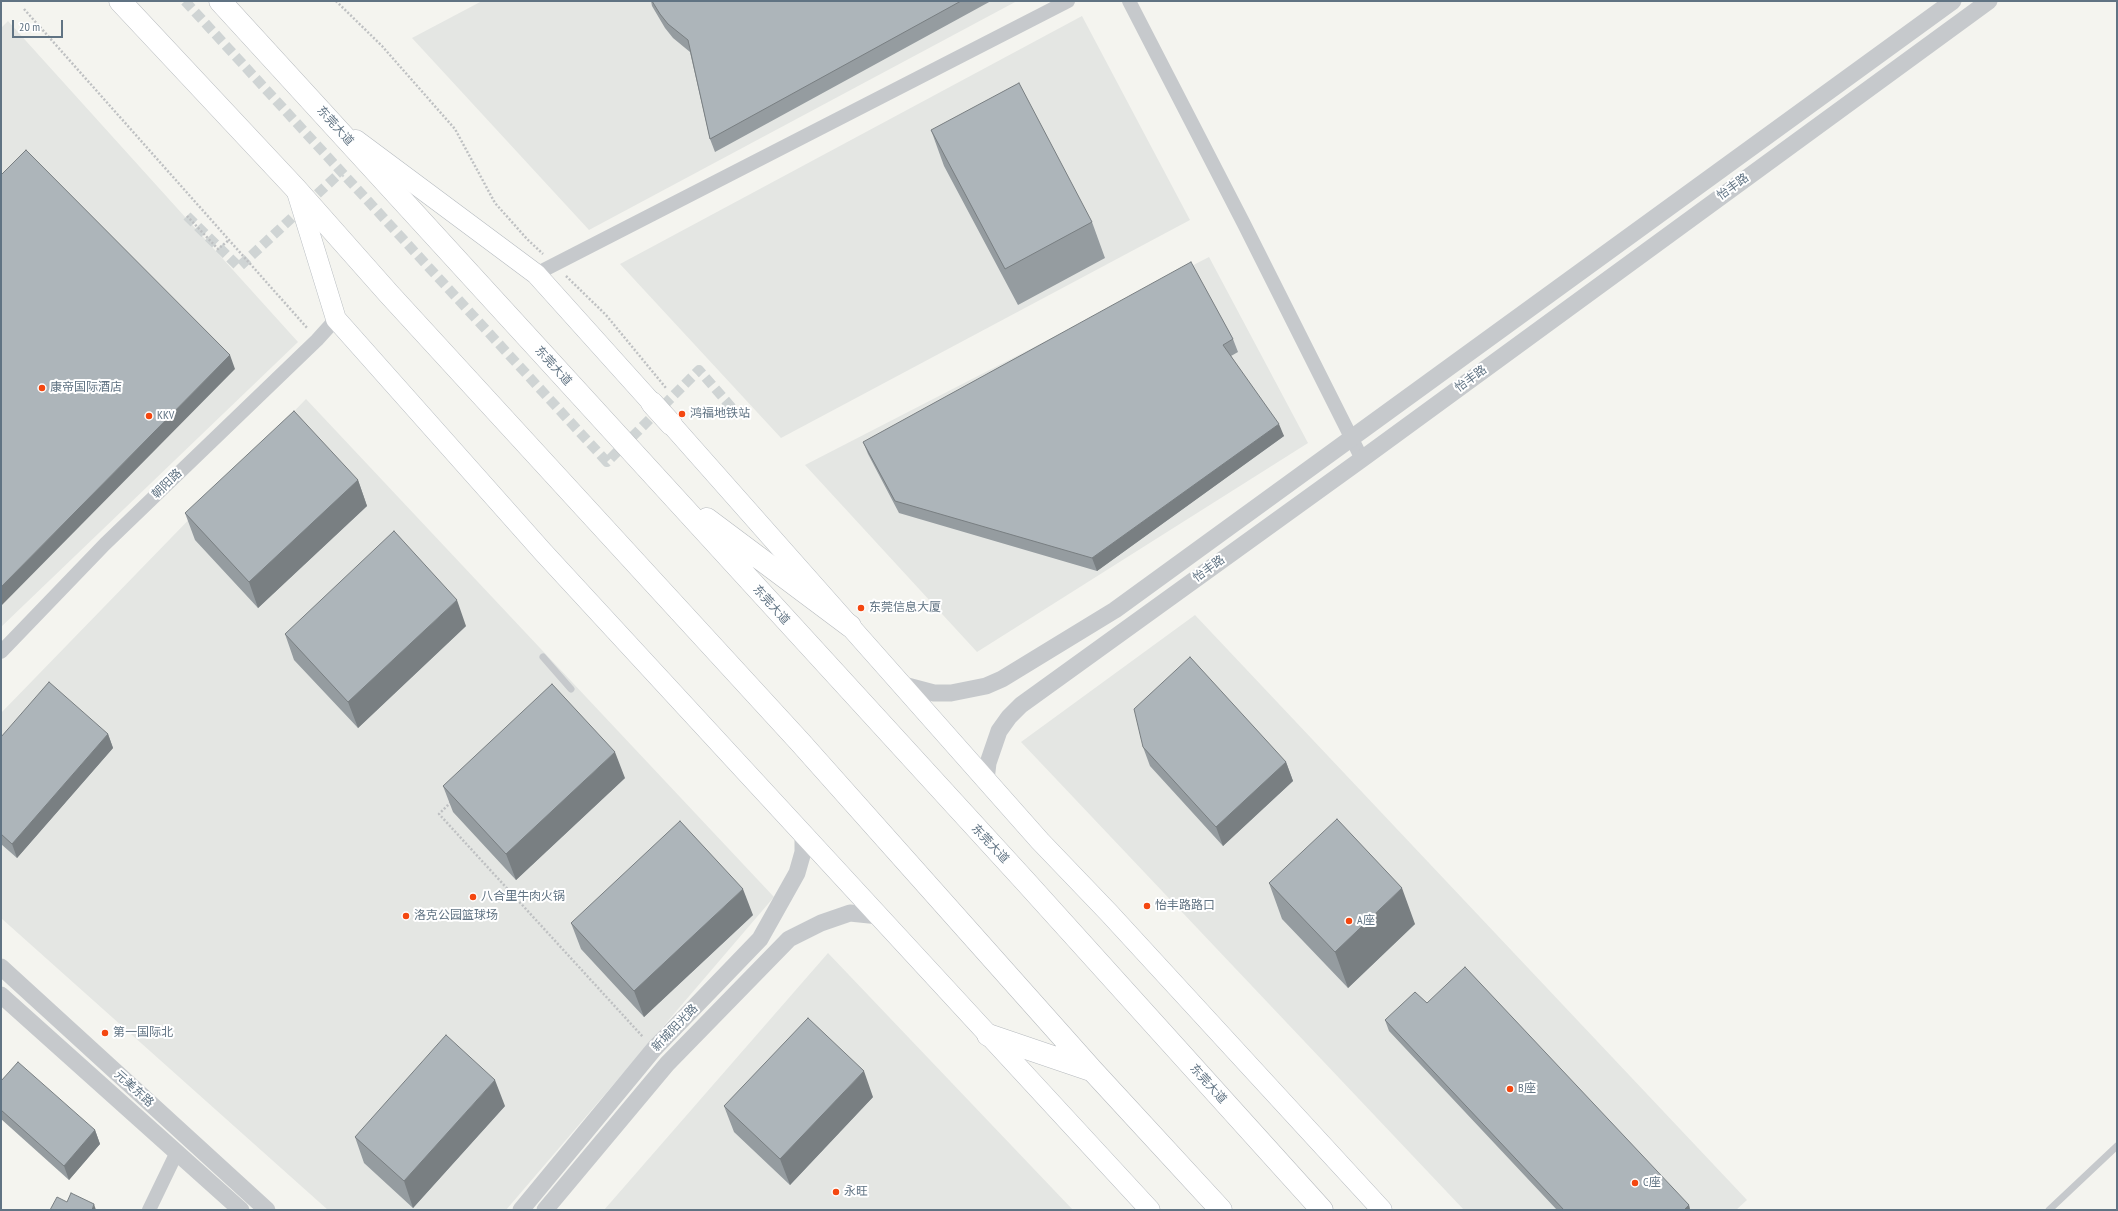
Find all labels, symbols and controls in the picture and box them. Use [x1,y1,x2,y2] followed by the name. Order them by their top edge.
[14,12,65,38] scale bar
[19,19,40,34] text: 20 m
[314,103,356,149] street label: 东莞大道
[1714,171,1752,203] street label: 怡丰路
[532,343,574,389] street label: 东莞大道
[1452,363,1490,395] street label: 怡丰路
[50,381,122,395] place label: 康帝国际酒店
[37,383,47,393] marker: 康帝国际酒店
[690,407,750,421] place label: 鸿福地铁站
[157,409,174,423] place label: KKV
[677,409,687,419] marker: 鸿福地铁站
[144,411,154,421] marker: KKV
[149,466,185,502] street label: 朝阳路
[1190,553,1228,585] street label: 怡丰路
[750,582,792,628] street label: 东莞大道
[869,601,941,615] place label: 东莞信息大厦
[856,603,866,613] marker: 东莞信息大厦
[968,822,1012,866] street label: 东莞大道
[481,890,565,904] place label: 八合里牛肉火锅
[468,892,478,902] marker: 八合里牛肉火锅
[1155,899,1215,913] place label: 怡丰路路口
[1142,901,1152,911] marker: 怡丰路路口
[414,909,498,923] place label: 洛克公园篮球场
[401,911,411,921] marker: 洛克公园篮球场
[1357,914,1375,928] place label: A座
[1344,916,1354,926] marker: A座
[649,1001,701,1055] street label: 新城阳光路
[113,1026,173,1040] place label: 第一国际北
[100,1028,110,1038] marker: 第一国际北
[1187,1061,1229,1107] street label: 东莞大道
[111,1068,157,1110] street label: 元美东路
[1518,1082,1536,1096] place label: B座
[1505,1084,1515,1094] marker: B座
[1643,1176,1660,1190] place label: C座
[1630,1178,1640,1188] marker: C座
[844,1185,868,1199] place label: 永旺
[831,1187,841,1197] marker: 永旺

